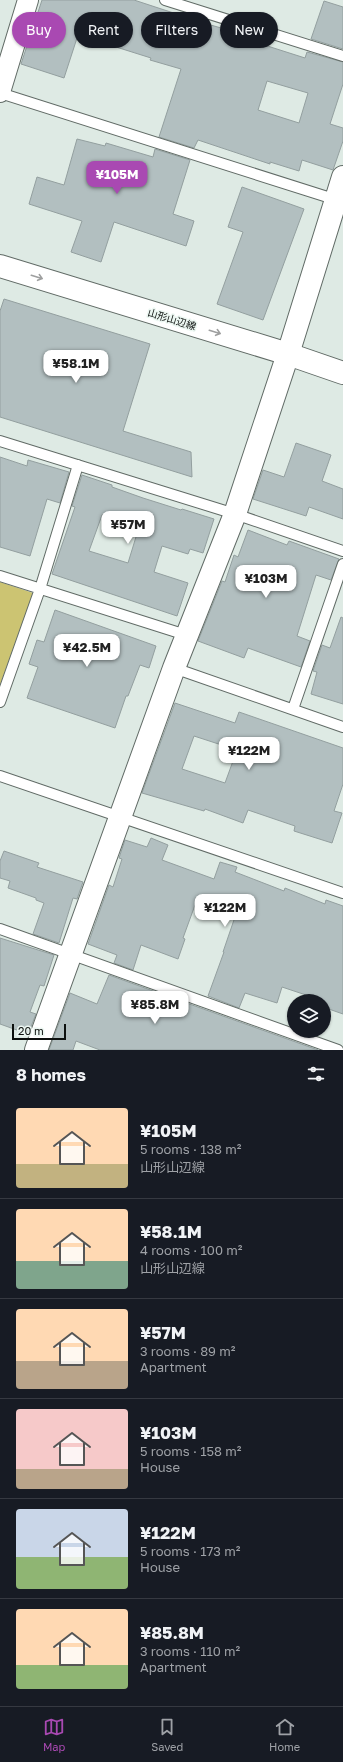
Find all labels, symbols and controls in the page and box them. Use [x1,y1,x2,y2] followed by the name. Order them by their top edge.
[12,12,66,48] chip: Buy
[74,12,133,48] chip: Rent
[141,12,212,48] chip: Filters
[220,12,278,48] chip: New
[89,161,145,195] pin: ¥105M
[95,166,139,182] text: ¥105M
[31,274,44,281] one-way arrow
[146,306,198,332] street label: 山形山辺線
[208,329,221,336] one-way arrow
[43,350,109,384] pin: ¥58.1M
[52,355,100,371] text: ¥58.1M
[104,511,152,545] pin: ¥57M
[110,516,146,532] text: ¥57M
[238,565,294,599] pin: ¥103M
[244,570,288,586] text: ¥103M
[54,634,120,668] pin: ¥42.5M
[63,639,111,655] text: ¥42.5M
[221,737,277,771] pin: ¥122M
[228,742,270,758] text: ¥122M
[197,894,253,928] pin: ¥122M
[204,899,246,915] text: ¥122M
[122,991,188,1025] pin: ¥85.8M
[287,994,331,1038] map controls
[287,994,331,1038] button: layers
[131,996,179,1012] text: ¥85.8M
[12,1022,66,1041] scale bar
[18,1024,44,1037] text: 20 m
[305,1063,327,1085] icon: filters
[16,1064,86,1085] text: 8 homes
[140,1120,197,1141] text: ¥105M
[48,1124,96,1172] icon: home
[140,1141,241,1157] text: 5 rooms · 138 m²
[140,1159,205,1175] text: 山形山辺線
[140,1221,202,1242] text: ¥58.1M
[48,1225,96,1273] icon: home
[140,1242,242,1258] text: 4 rooms · 100 m²
[140,1260,205,1276] text: 山形山辺線
[140,1322,186,1343] text: ¥57M
[48,1325,96,1373] icon: home
[140,1343,235,1359] text: 3 rooms · 89 m²
[140,1359,207,1375] text: Apartment
[140,1422,197,1443] text: ¥103M
[48,1425,96,1473] icon: home
[140,1443,241,1459] text: 5 rooms · 158 m²
[140,1459,180,1475] text: House
[140,1522,196,1543] text: ¥122M
[48,1525,96,1573] icon: home
[140,1543,240,1559] text: 5 rooms · 173 m²
[140,1559,180,1575] text: House
[140,1622,204,1643] text: ¥85.8M
[48,1625,96,1673] icon: home
[140,1643,240,1659] text: 3 rooms · 110 m²
[140,1659,207,1675] text: Apartment
[43,1716,65,1753] tab: Map
[151,1716,183,1753] tab: Saved
[269,1716,300,1753] tab: Home

